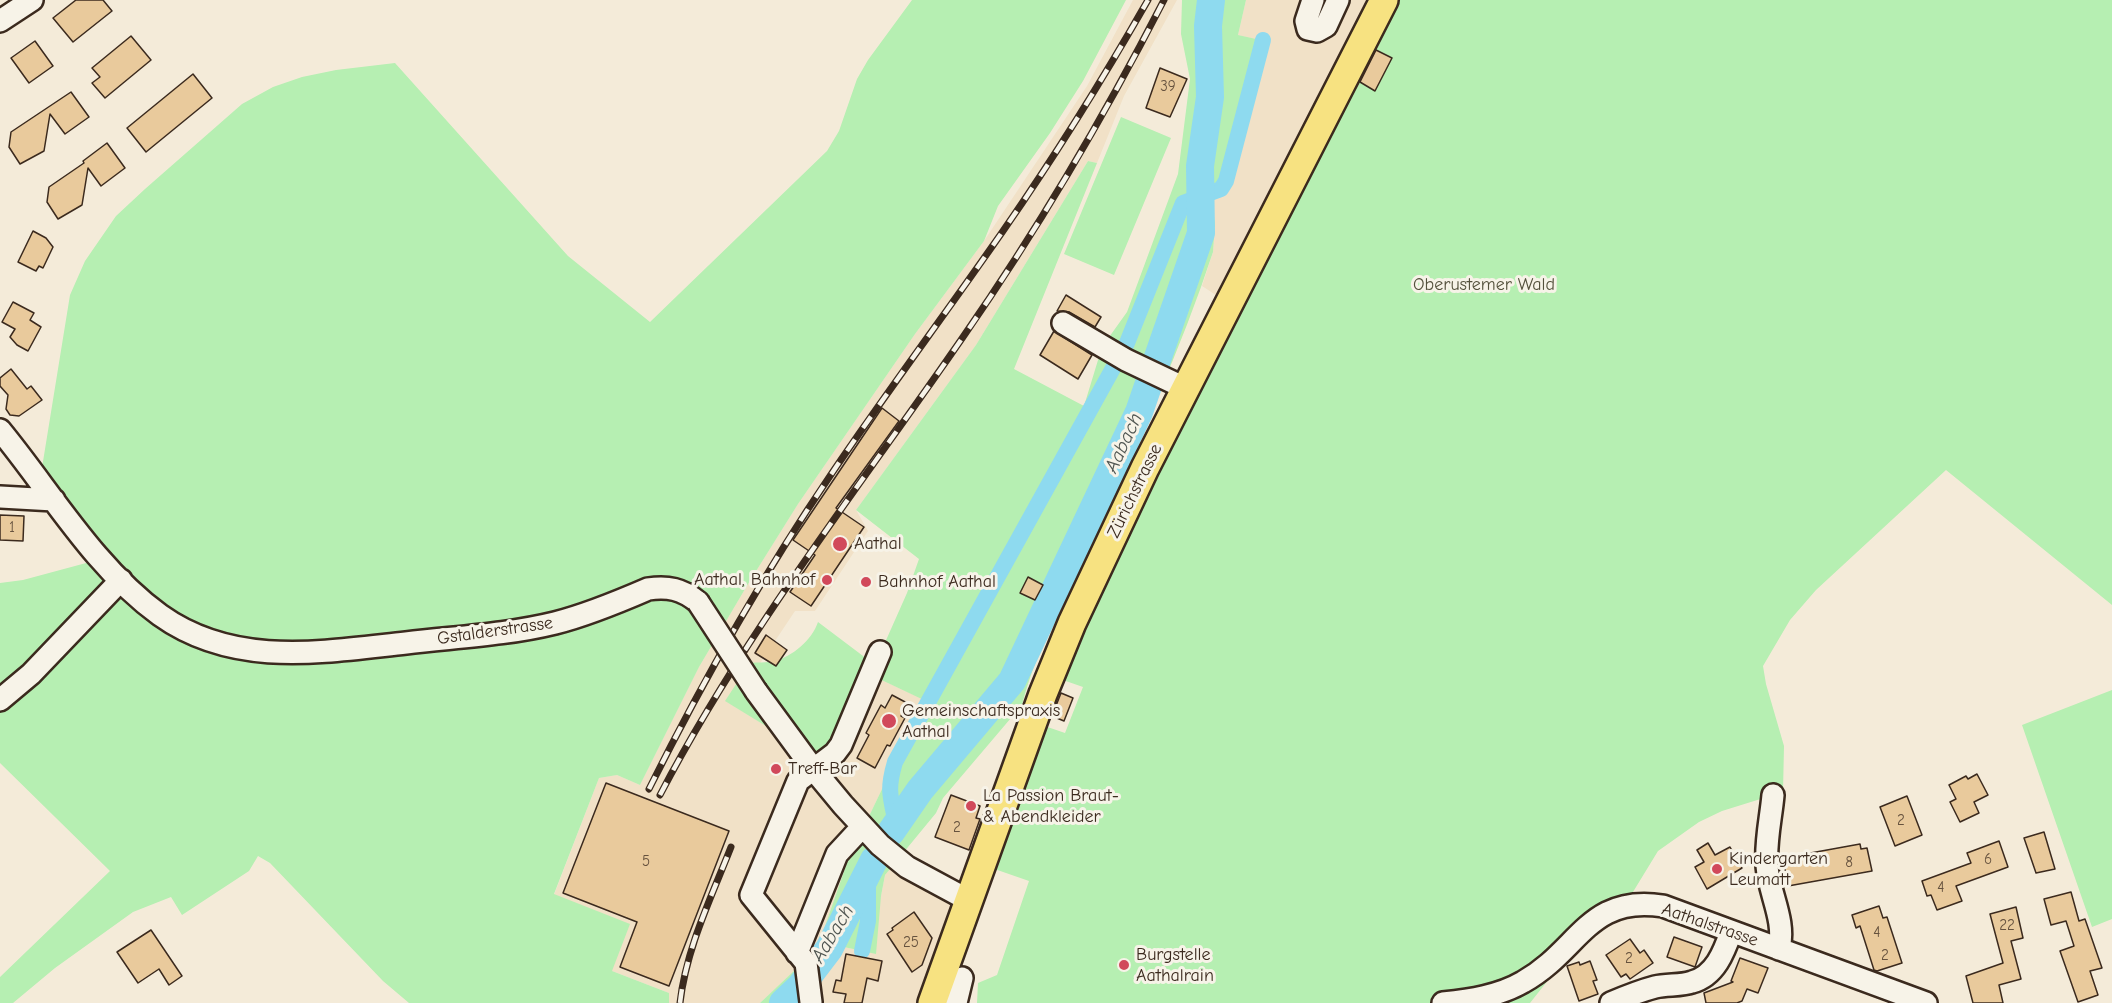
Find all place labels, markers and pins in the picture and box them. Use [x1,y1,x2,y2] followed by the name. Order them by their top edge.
[854,533,902,555] place label: Aathal
[831,535,849,553] marker: Aathal
[694,569,815,591] place label: Aathal, Bahnhof
[878,571,996,593] place label: Bahnhof Aathal
[820,573,834,587] marker: Aathal, Bahnhof
[859,575,873,589] marker: Bahnhof Aathal
[902,700,1060,742] place label: Gemeinschaftspraxis Aathal
[880,712,898,730] marker: Gemeinschaftspraxis Aathal
[788,758,857,780] place label: Treff-Bar
[769,762,783,776] marker: Treff-Bar
[983,785,1119,828] place label: La Passion Braut- & Abendkleider
[964,799,978,813] marker: La Passion Braut- & Abendkleider
[1729,848,1828,890] place label: Kindergarten Leumatt
[1710,862,1724,876] marker: Kindergarten Leumatt
[1136,944,1214,986] place label: Burgstelle Aathalrain
[1117,958,1131,972] marker: Burgstelle Aathalrain

